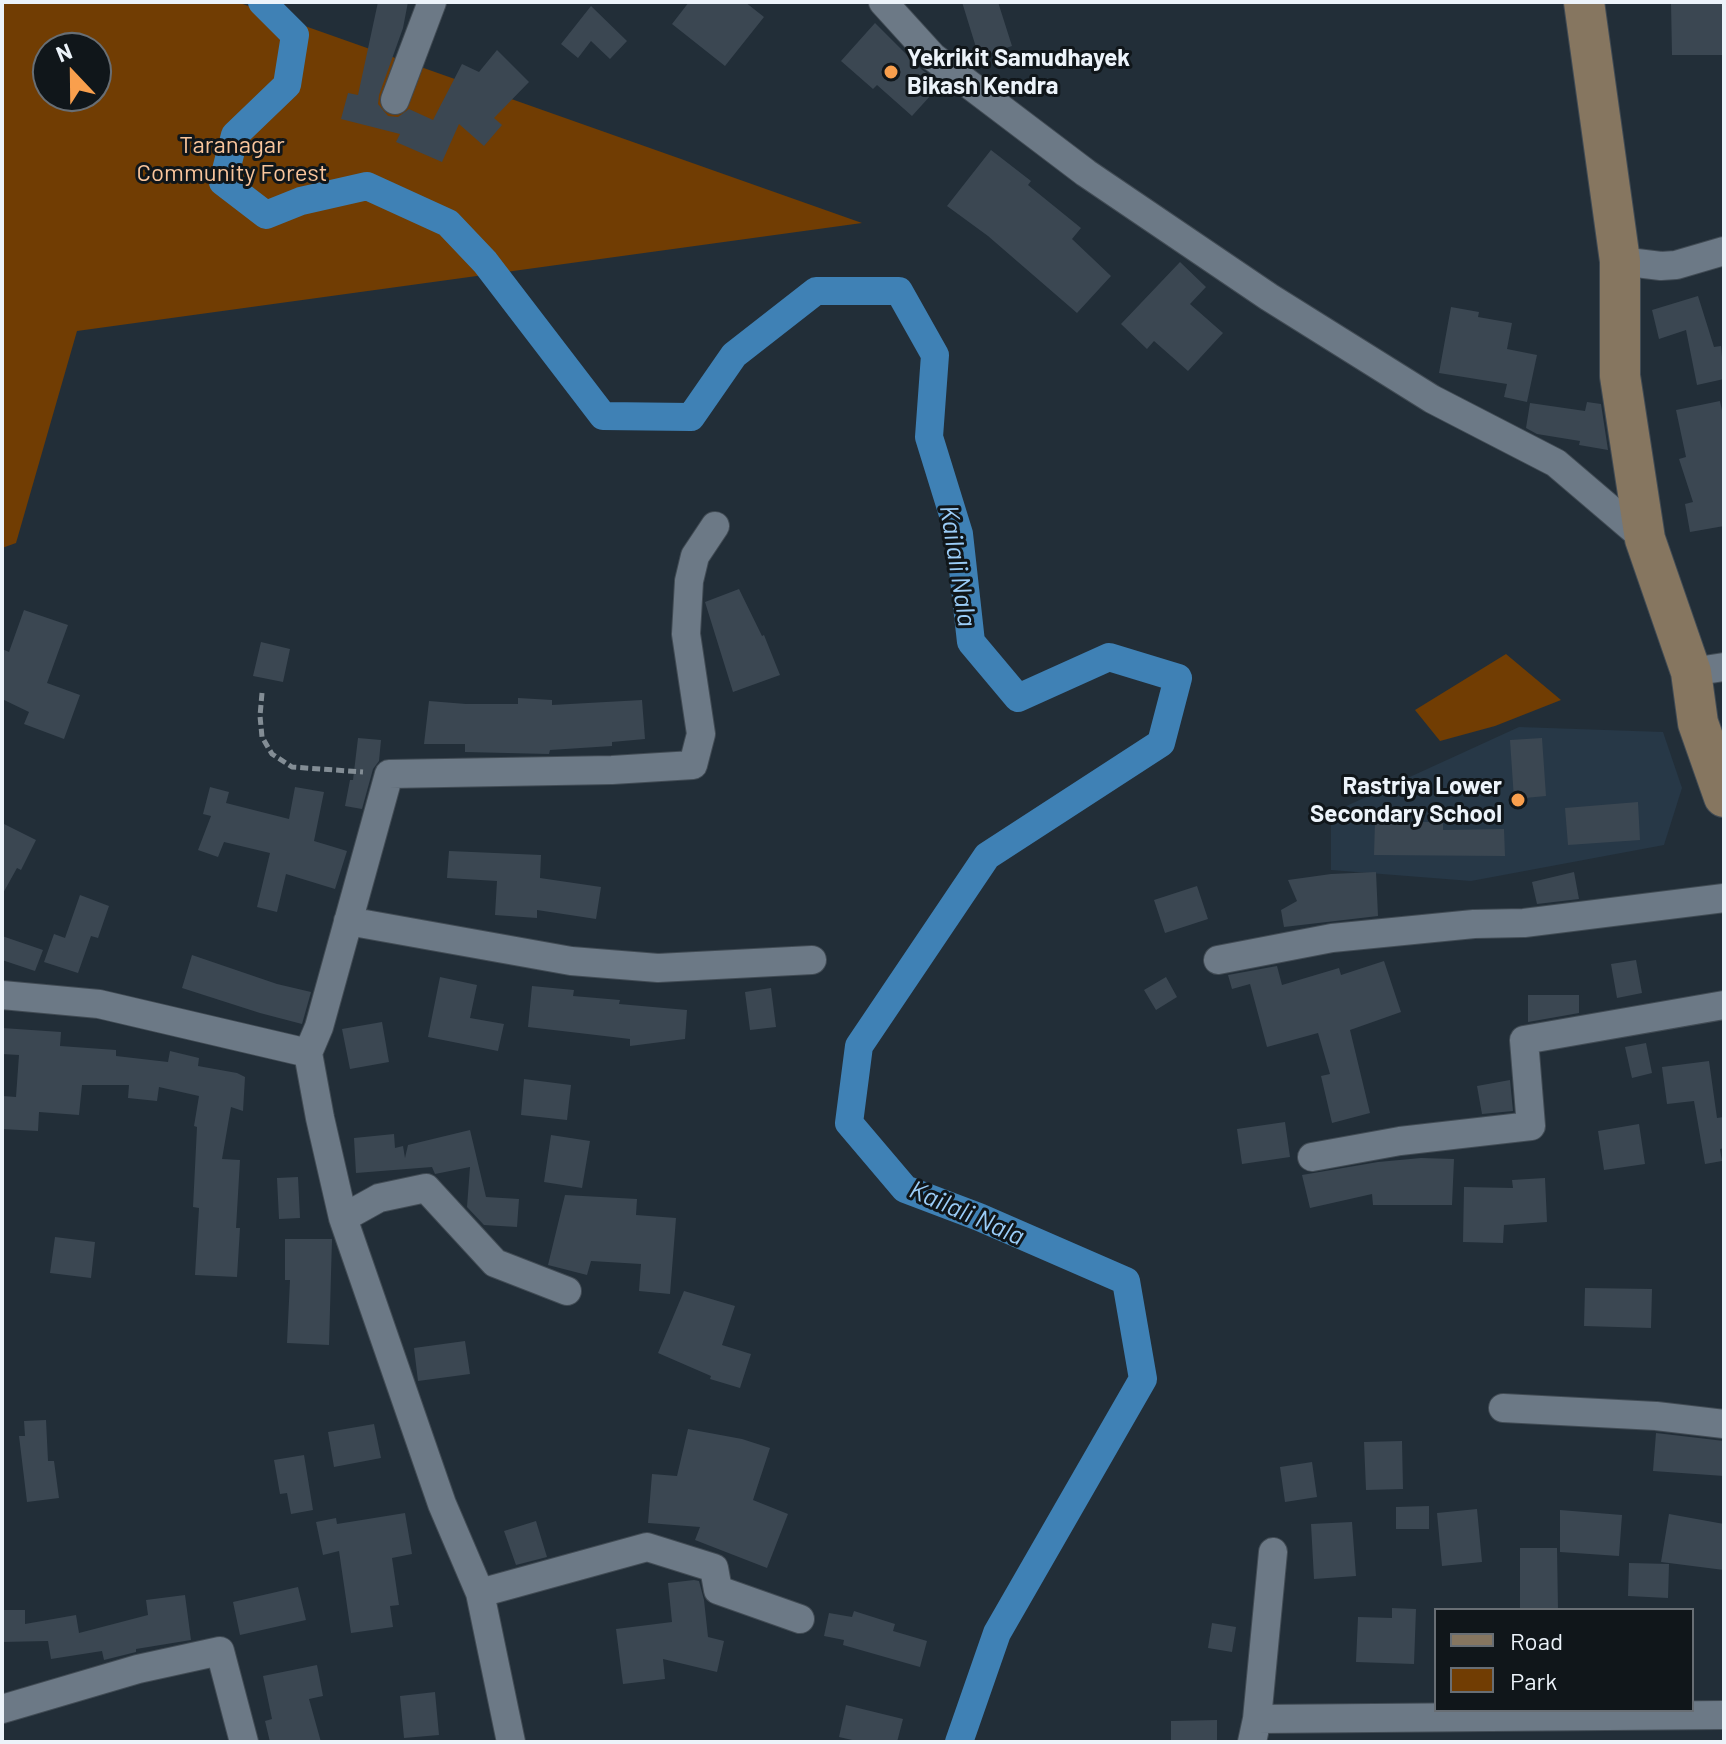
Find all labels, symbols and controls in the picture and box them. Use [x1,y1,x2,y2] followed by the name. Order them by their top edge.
[32,32,112,112] north arrow
[52,37,75,66] text: N
[907,44,1130,100] place label: Yekrikit Samudhayek Bikash Kendra
[882,63,900,81] marker: Yekrikit Samudhayek Bikash Kendra
[136,131,328,187] park label: Taranagar Community Forest
[933,503,983,629] water label: Kailali Nala
[1310,772,1502,828] place label: Rastriya Lower Secondary School
[1509,791,1527,809] marker: Rastriya Lower Secondary School
[905,1174,1029,1252] water label: Kailali Nala
[1434,1608,1694,1712] legend
[1510,1626,1563,1655] text: Road
[1510,1666,1557,1695] text: Park

